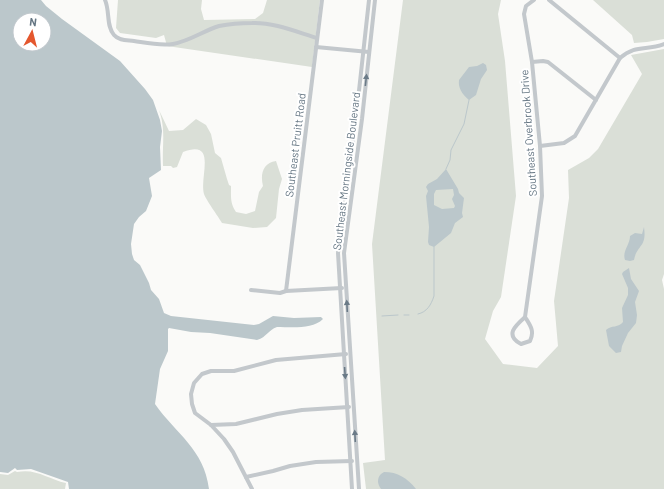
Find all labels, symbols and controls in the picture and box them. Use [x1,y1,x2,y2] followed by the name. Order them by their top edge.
[12,12,52,52] north arrow
[29,15,38,28] text: N
[517,69,539,197] street label: Southeast Overbrook Drive
[363,74,369,86] one-way arrow
[330,91,362,251] street label: Southeast Morningside Boulevard
[282,92,308,198] street label: Southeast Pruitt Road
[344,300,351,312] one-way arrow
[341,367,348,379] one-way arrow
[352,430,359,442] one-way arrow

